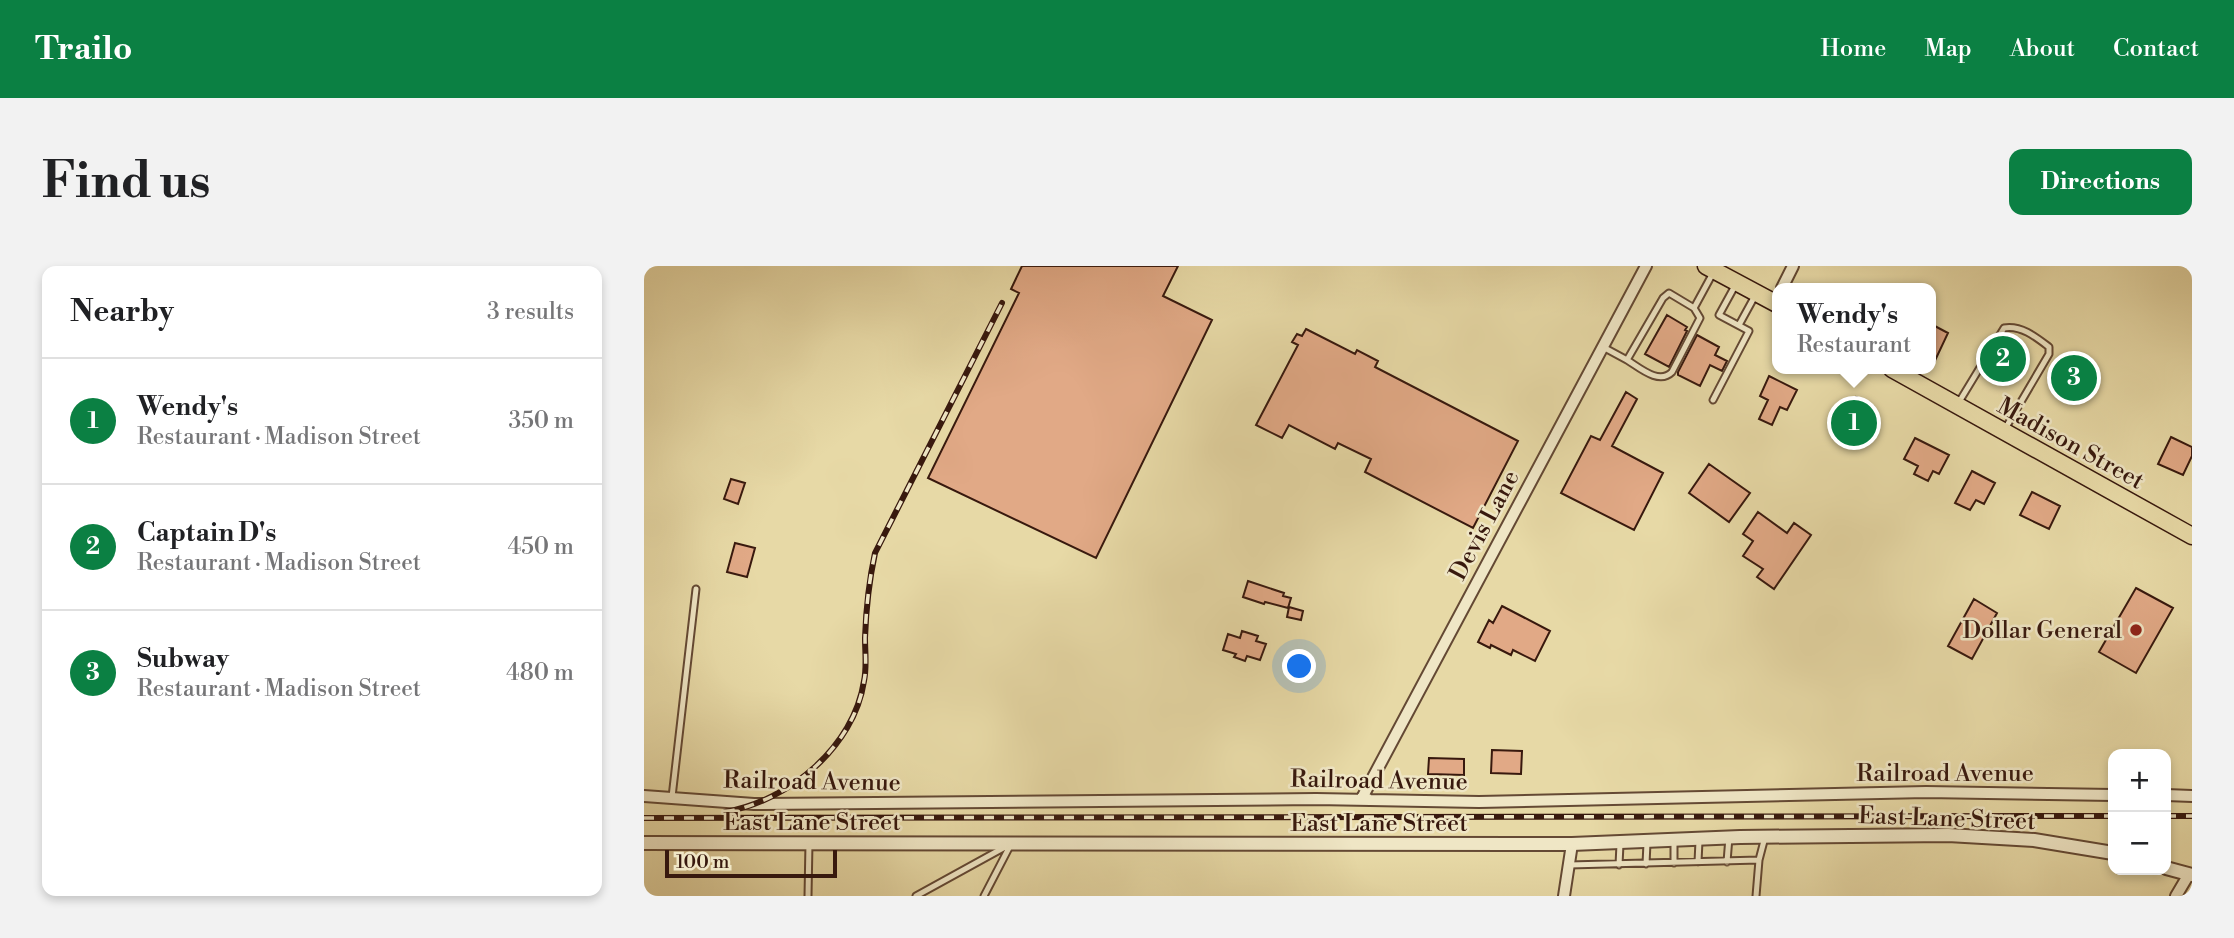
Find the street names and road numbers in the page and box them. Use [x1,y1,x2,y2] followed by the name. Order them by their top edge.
[1992,391,2150,497] street label: Madison Street
[1443,465,1526,586] street label: Devis Lane
[1856,759,2034,789] street label: Railroad Avenue
[1290,764,1468,798] street label: Railroad Avenue
[723,765,901,799] street label: Railroad Avenue
[1858,801,2037,837] street label: East Lane Street
[723,808,901,838] street label: East Lane Street
[1290,809,1468,839] street label: East Lane Street

